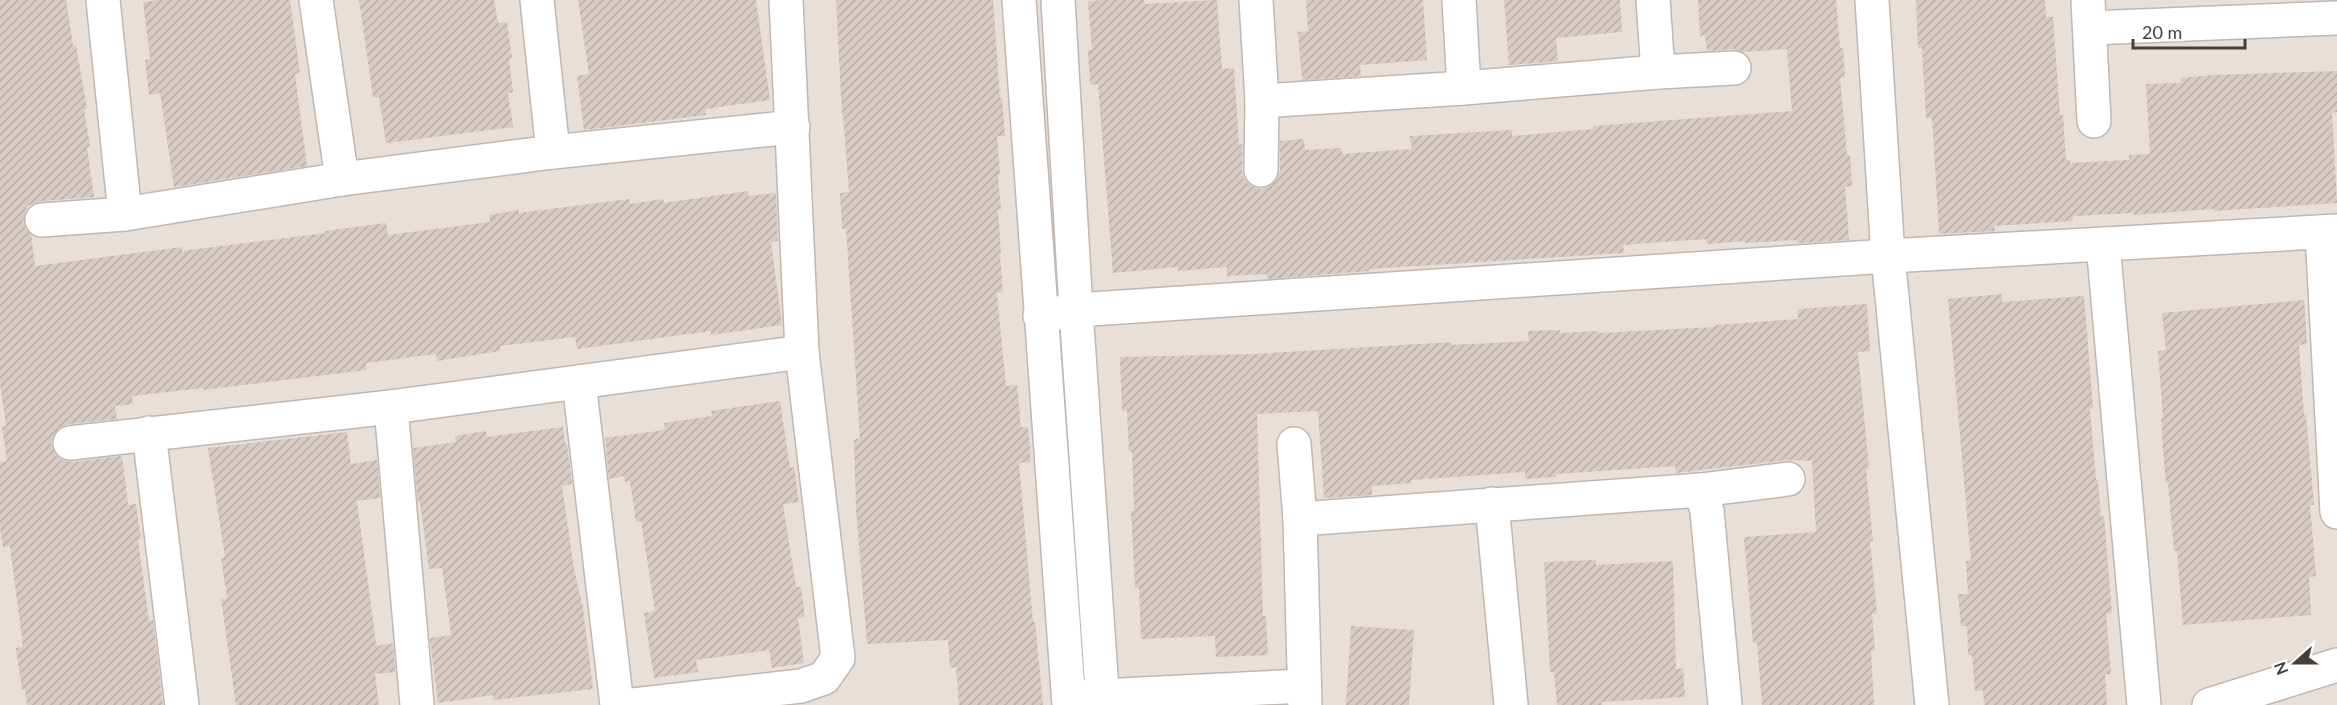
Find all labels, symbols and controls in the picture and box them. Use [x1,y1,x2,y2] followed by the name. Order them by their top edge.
[2133,12,2246,50] scale bar
[2142,21,2182,43] text: 20 m
[2265,633,2325,693] north arrow
[2269,659,2292,678] text: N

